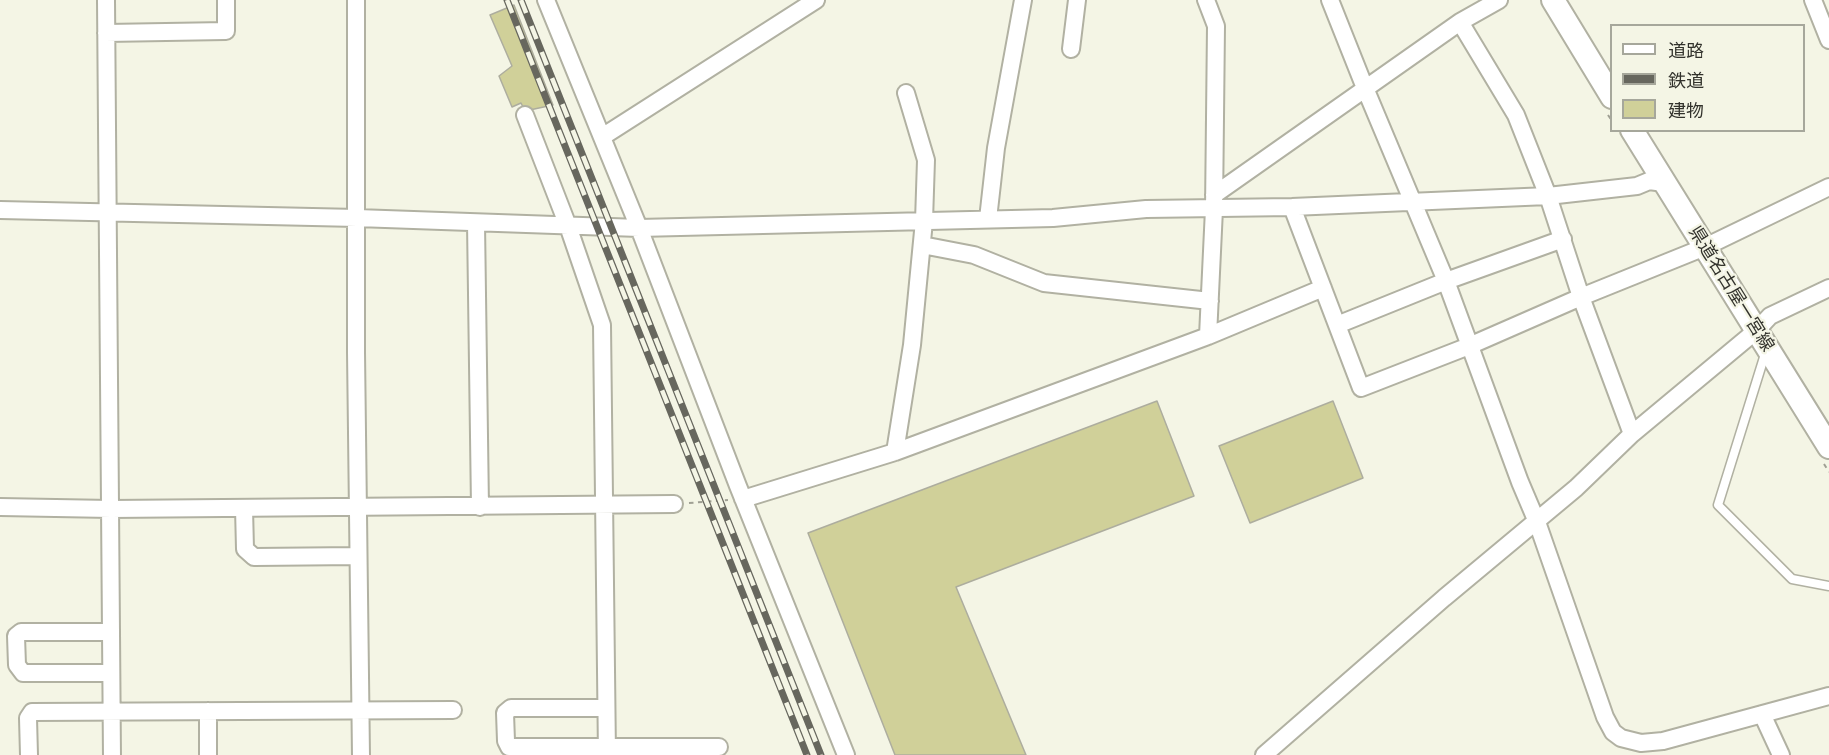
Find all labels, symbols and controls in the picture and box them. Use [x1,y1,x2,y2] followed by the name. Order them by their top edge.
[1610,24,1805,132] legend
[1668,39,1704,62] text: 道路
[1668,69,1704,92] text: 鉄道
[1668,99,1704,122] text: 建物
[1684,222,1778,356] street label: 県道名古屋一宮線

